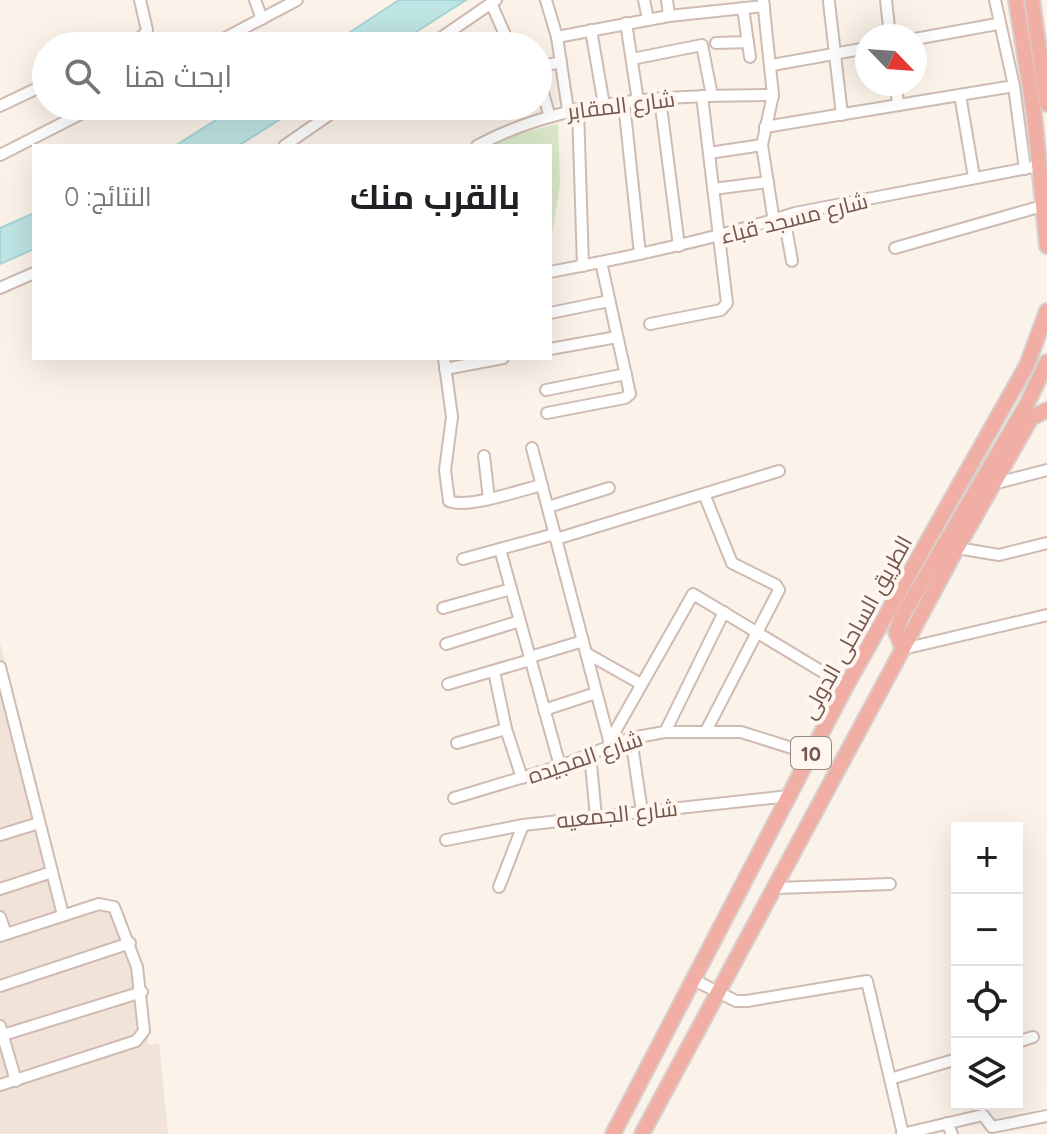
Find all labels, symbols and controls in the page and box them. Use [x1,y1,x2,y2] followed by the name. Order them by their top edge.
[855,24,927,96] north arrow
[32,32,552,120] search box
[60,54,104,98] icon: search
[124,57,232,95] text: ابحث هنا
[563,84,677,127] street label: شارع المقابر
[350,175,520,218] text: بالقرب منك
[64,180,152,213] text: النتائج: 0
[717,186,871,251] street label: شارع مسجد قباء
[794,530,918,724] street label: الطريق الساحلى الدولى
[524,724,647,791] street label: شارع المجيده
[791,737,831,769] road number: 10
[555,794,679,835] street label: شارع الجمعيه
[951,822,1023,1110] map controls
[951,822,1023,894] button: +
[951,894,1023,966] button: −
[951,966,1023,1038] button: locate
[951,1038,1023,1110] button: layers

